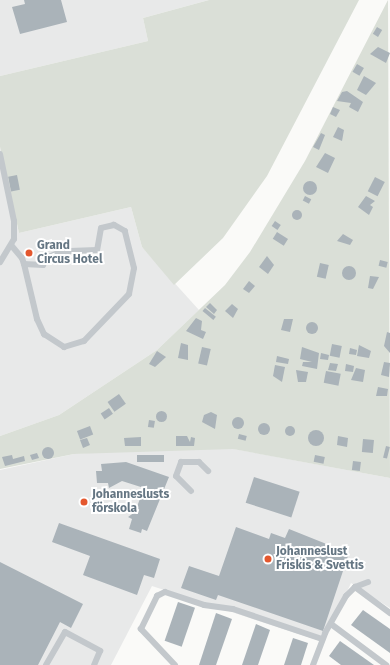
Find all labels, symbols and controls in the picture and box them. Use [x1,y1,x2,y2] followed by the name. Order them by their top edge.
[37,239,102,267] place label: Grand Circus Hotel
[24,248,34,258] marker: Grand Circus Hotel
[92,488,169,516] place label: Johanneslusts förskola
[79,497,89,507] marker: Johanneslusts förskola
[276,545,364,573] place label: Johanneslust Friskis & Svettis
[263,554,273,564] marker: Johanneslust Friskis & Svettis

